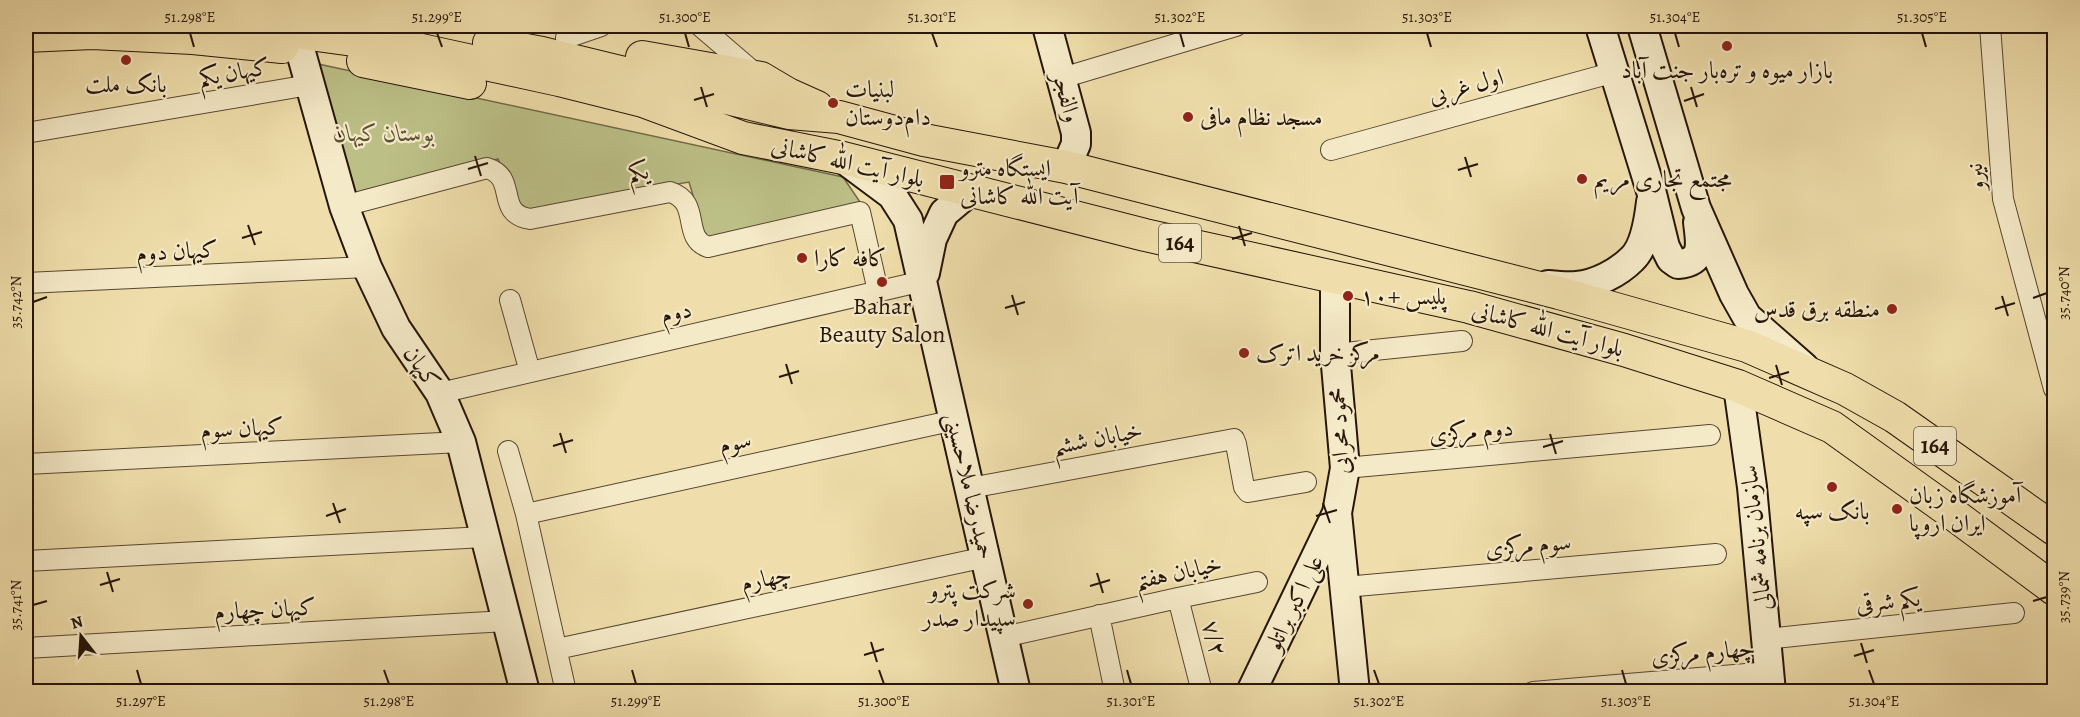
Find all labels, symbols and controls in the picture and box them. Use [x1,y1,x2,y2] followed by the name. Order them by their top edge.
[165,7,215,27] text: 51.298°E
[412,7,462,27] text: 51.299°E
[659,7,711,27] text: 51.300°E
[908,7,956,27] text: 51.301°E
[1155,7,1205,27] text: 51.302°E
[1402,7,1452,27] text: 51.303°E
[1650,7,1700,27] text: 51.304°E
[1897,7,1947,27] text: 51.305°E
[1720,39,1734,53] marker: بازار میوه و تره‌بار جنت آباد
[196,50,273,100] street label: کیهان یکم
[119,53,133,67] marker: بانک ملت
[1621,54,1833,86] place label: بازار میوه و تره‌بار جنت آباد
[1425,61,1507,112] street label: اول غربی
[1044,65,1089,126] street label: والفجر
[85,68,167,100] place label: بانک ملت
[845,73,931,138] place label: لبنیات دام‌دوستان
[826,96,840,110] marker: لبنیات دام‌دوستان
[1200,101,1323,138] place label: مسجد نظام مافی
[1181,110,1195,124] marker: مسجد نظام مافی
[333,117,435,149] park label: بوستان کیهان
[768,126,928,195] street label: بلوار آیت الله کاشانی
[957,152,1081,212] place label: ایستگاه مترو آیت الله کاشانی
[625,154,654,196] street label: یکم
[1958,162,1993,195] street label: نیرو
[1594,163,1732,201] place label: مجتمع تجاری مریم
[1575,172,1589,186] marker: مجتمع تجاری مریم
[938,173,956,191] marker: ایستگاه مترو آیت الله کاشانی
[1159,224,1201,262] road number: 164
[135,233,219,274] street label: کیهان دوم
[814,242,887,274] place label: کافه کارا
[795,251,809,265] marker: کافه کارا
[2054,266,2074,320] text: 35.740°N
[6,275,26,328] text: 35.742°N
[875,275,889,289] marker: Bahar Beauty Salon
[1360,280,1447,313] place label: پلیس +۱۰
[1341,289,1355,303] marker: پلیس +۱۰
[819,290,945,350] place label: Bahar Beauty Salon
[1468,290,1628,365] street label: بلوار آیت الله کاشانی
[657,293,696,336] street label: دوم
[1754,293,1880,325] place label: منطقه برق قدس
[1885,302,1899,316] marker: منطقه برق قدس
[1256,337,1380,370] place label: مرکز خرید اترک
[396,339,448,395] street label: کیهان
[1237,346,1251,360] marker: مرکز خرید اترک
[1321,387,1358,475] street label: محمود محرابی
[937,409,1002,563] street label: حمیدرضا ملاحسینی
[199,410,285,451] street label: کیهان سوم
[1427,411,1515,456] street label: دوم مرکزی
[1049,414,1147,470] street label: خیابان ششم
[716,423,755,466] street label: سوم
[1914,427,1956,465] road number: 164
[1732,464,1780,612] street label: سازمان برنامه شمالی
[1909,479,2024,540] place label: آموزشگاه زبان ایران اروپا
[1825,480,1839,494] marker: بانک سپه
[1794,495,1870,527] place label: بانک سپه
[1890,502,1904,516] marker: آموزشگاه زبان ایران اروپا
[1484,525,1573,570] street label: سوم مرکزی
[1131,547,1227,605] street label: خیابان هفتم
[1256,549,1332,660] street label: علی اکبر براتلو
[738,557,795,604] street label: چهارم
[2054,571,2074,623] text: 35.739°N
[920,574,1016,635] place label: شرکت پترو سپیدار صدر
[6,579,26,630] text: 35.741°N
[1854,582,1924,626] street label: یکم شرقی
[213,590,317,633] street label: کیهان چهارم
[1021,597,1035,611] marker: شرکت پترو سپیدار صدر
[51,606,111,666] north arrow
[68,610,86,635] text: N
[1195,616,1235,660] street label: ۷/۲
[1650,632,1757,677] street label: چهارم مرکزی
[116,691,166,711] text: 51.297°E
[364,691,414,711] text: 51.298°E
[611,691,661,711] text: 51.299°E
[858,691,910,711] text: 51.300°E
[1107,691,1155,711] text: 51.301°E
[1354,691,1404,711] text: 51.302°E
[1601,691,1651,711] text: 51.303°E
[1849,691,1899,711] text: 51.304°E

